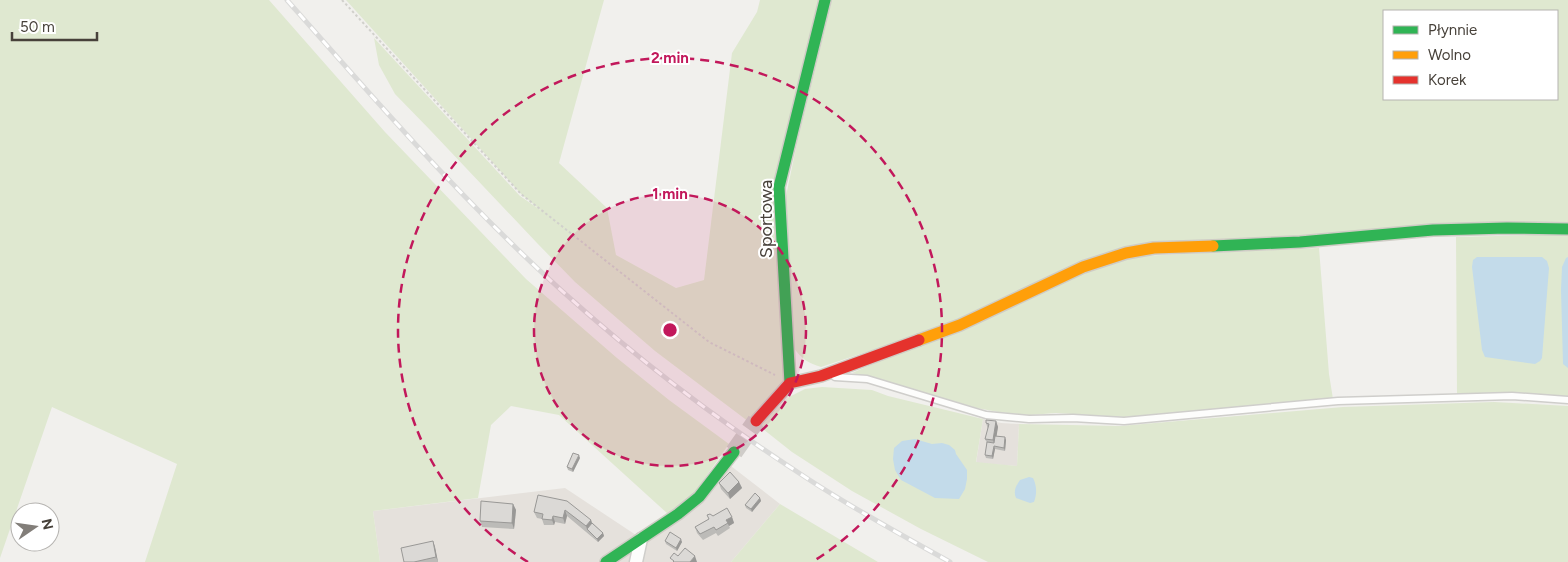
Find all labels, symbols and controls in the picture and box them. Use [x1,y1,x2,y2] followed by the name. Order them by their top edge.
[12,10,98,42] scale bar
[1383,10,1558,100] legend
[20,18,55,36] text: 50 m
[1428,21,1477,39] text: Płynnie
[1428,46,1471,64] text: Wolno
[651,49,689,67] text: 2 min
[1428,71,1467,89] text: Korek
[755,180,777,258] street label: Sportowa
[652,185,688,203] text: 1 min
[661,321,679,339] centre of rings
[10,502,60,552] north arrow
[38,517,57,531] text: N

